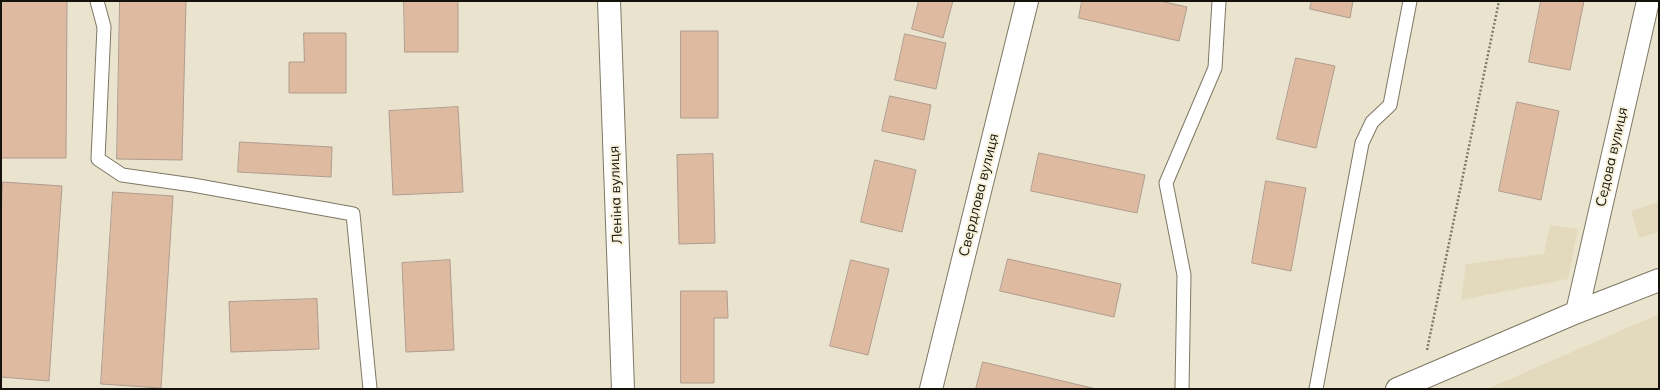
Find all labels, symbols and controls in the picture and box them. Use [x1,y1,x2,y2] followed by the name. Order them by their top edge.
[1592,106,1632,208] street label: Седова вулиця
[956,132,1002,258] street label: Свердлова вулиця
[606,145,626,245] street label: Леніна вулиця

